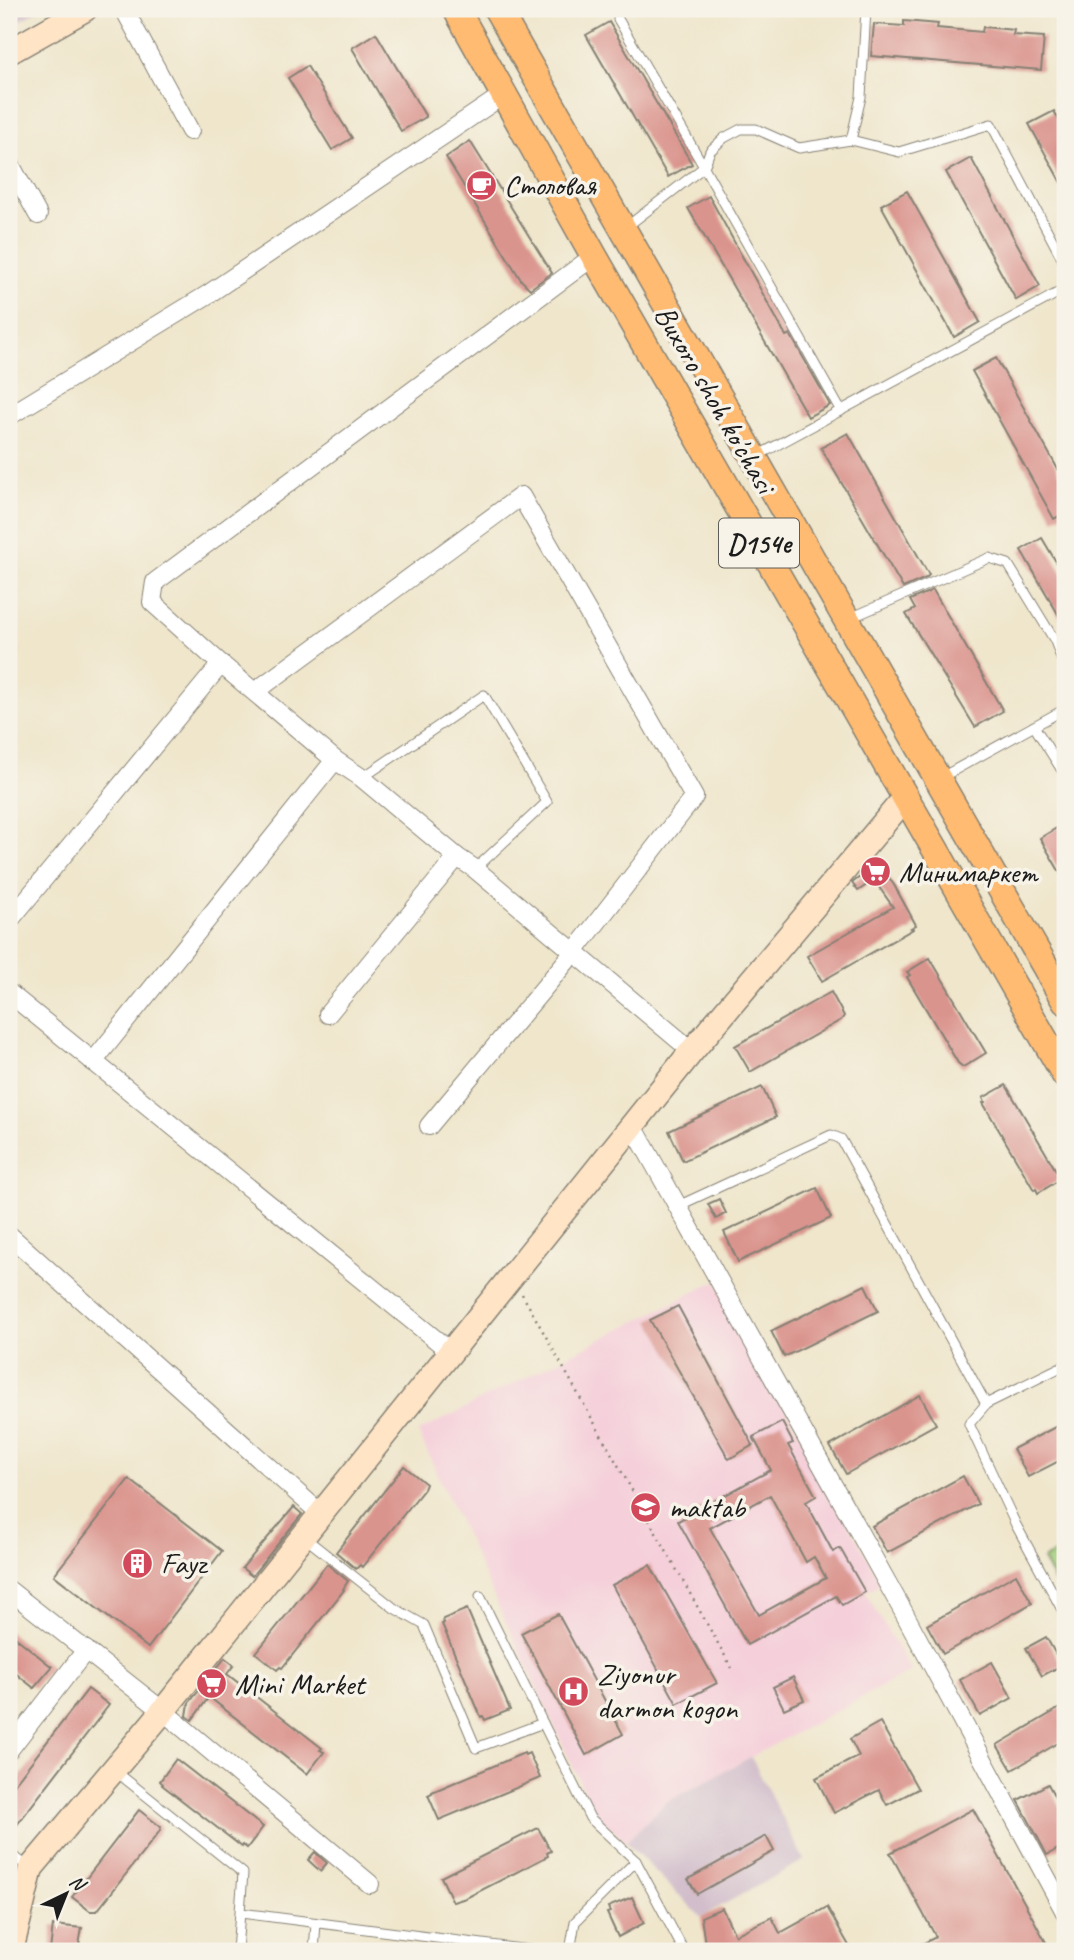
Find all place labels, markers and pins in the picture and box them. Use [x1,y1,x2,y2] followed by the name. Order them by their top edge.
[504,166,597,204] place label: Столовая
[464,168,498,202] cafe icon: Столовая
[899,853,1039,891] place label: Минимаркет
[859,855,893,889] supermarket icon: Минимаркет
[669,1488,747,1526] place label: maktab
[629,1490,663,1524] school or university icon: maktab
[161,1544,208,1582] place label: Fayz
[121,1546,155,1580] building icon: Fayz
[597,1655,739,1727] place label: Ziyonur darmon kogon
[235,1665,367,1703] place label: Mini Market
[195,1667,229,1701] supermarket icon: Mini Market
[557,1674,591,1708] hospital icon: Ziyonur darmon kogon

